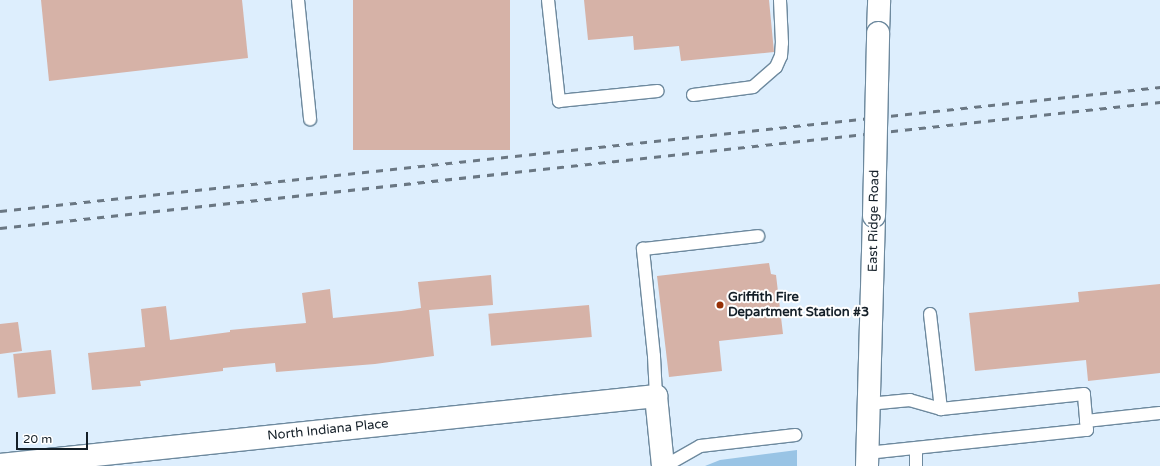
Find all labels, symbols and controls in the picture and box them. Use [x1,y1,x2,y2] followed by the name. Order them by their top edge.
[865,170,883,272] street label: East Ridge Road
[728,290,869,321] place label: Griffith Fire Department Station #3
[715,300,725,310] marker: Griffith Fire Department Station #3
[267,416,389,444] street label: North Indiana Place
[18,424,90,450] scale bar
[23,432,52,446] text: 20 m

